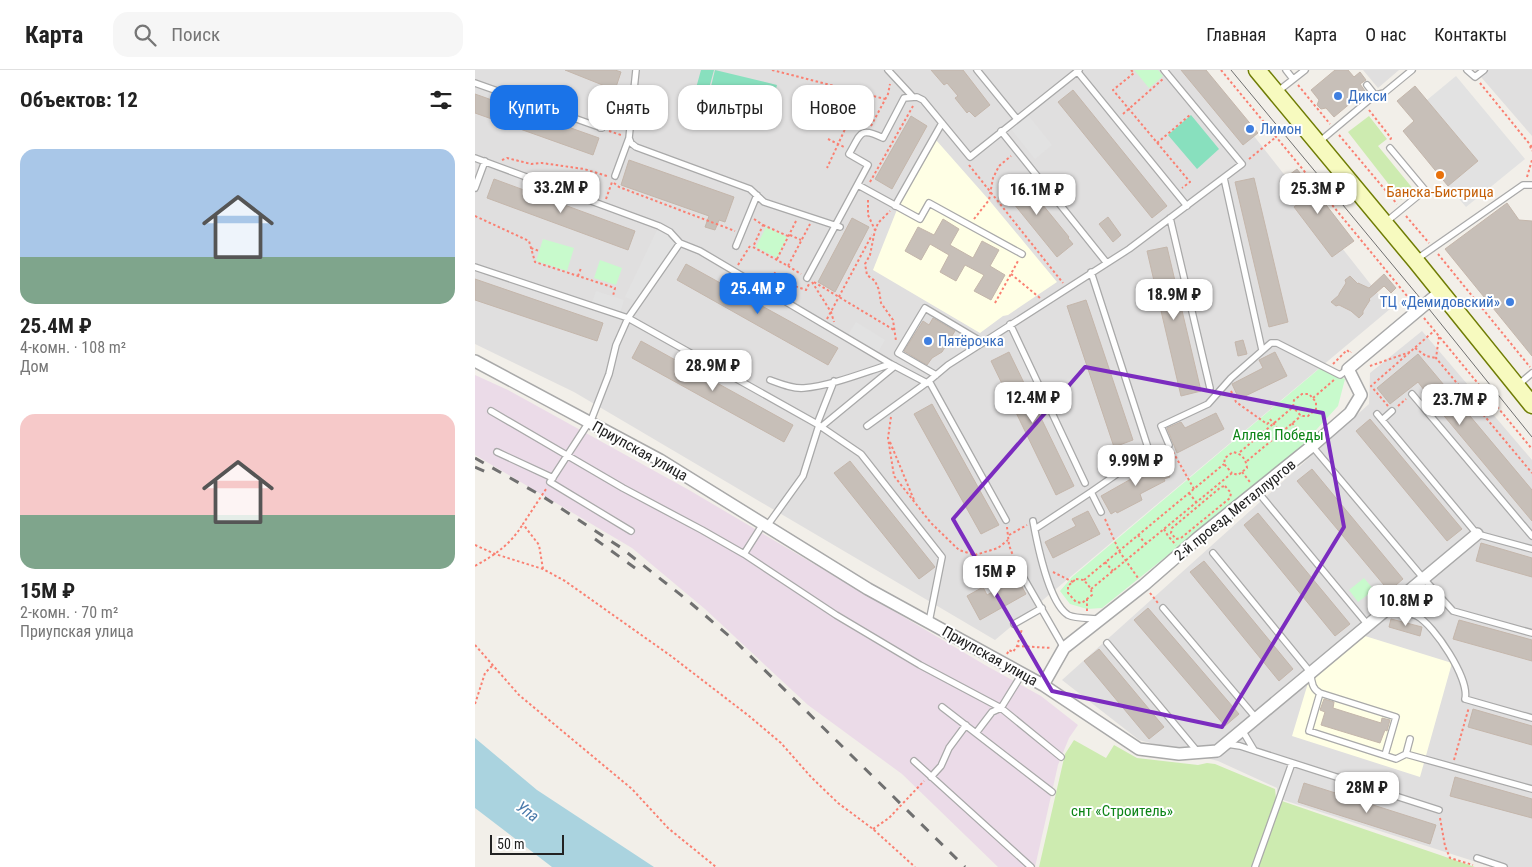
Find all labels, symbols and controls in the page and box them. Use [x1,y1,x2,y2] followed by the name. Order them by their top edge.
[113,12,463,57] search box
[25,21,83,49] text: Карта
[131,21,159,49] icon: search
[171,23,220,46] text: Поиск
[1206,24,1266,45] text: Главная
[1294,24,1337,45] text: Карта
[1365,24,1406,45] text: О нас
[1434,24,1507,45] text: Контакты
[490,85,578,130] chip: Купить
[588,85,668,130] chip: Снять
[678,85,782,130] chip: Фильтры
[792,85,874,130] chip: Новое
[427,86,455,114] icon: filters
[1348,87,1387,105] place label: Дикси
[20,88,138,112] text: Объектов: 12
[1332,90,1344,102] marker: Дикси
[1260,120,1302,138] place label: Лимон
[1244,123,1256,135] marker: Лимон
[1434,169,1446,181] marker: Банска-Бистрица
[515,172,607,214] pin: 33.2M ₽
[1272,172,1364,215] pin: 25.3M ₽
[991,174,1083,216] pin: 16.1M ₽
[534,178,588,197] text: 33.2M ₽
[1291,179,1345,198] text: 25.3M ₽
[1010,180,1064,199] text: 16.1M ₽
[193,182,283,272] icon: home
[1386,183,1494,201] place label: Банска-Бистрица
[712,272,804,315] pin: 25.4M ₽
[1128,278,1220,321] pin: 18.9M ₽
[731,279,785,298] text: 25.4M ₽
[1147,285,1201,304] text: 18.9M ₽
[1380,293,1500,311] place label: ТЦ «Демидовский»
[1504,296,1516,308] marker: ТЦ «Демидовский»
[20,314,92,338] text: 25.4M ₽
[938,332,1004,350] place label: Пятёрочка
[922,335,934,347] marker: Пятёрочка
[20,338,126,357] text: 4-комн. · 108 m²
[667,350,759,392] pin: 28.9M ₽
[686,356,740,375] text: 28.9M ₽
[20,357,49,376] text: Дом
[987,382,1079,424] pin: 12.4M ₽
[1414,384,1506,426] pin: 23.7M ₽
[1006,388,1060,407] text: 12.4M ₽
[1433,390,1487,409] text: 23.7M ₽
[589,417,691,485] street label: Приупская улица
[1232,426,1324,444] park label: Аллея Победы
[1090,444,1182,487] pin: 9.99M ₽
[193,447,283,537] icon: home
[1109,451,1163,470] text: 9.99M ₽
[1171,455,1299,565] street label: 2-й проезд Металлургов
[960,556,1030,598] pin: 15M ₽
[974,562,1016,581] text: 15M ₽
[20,579,75,603] text: 15M ₽
[1360,584,1452,627] pin: 10.8M ₽
[1379,591,1433,610] text: 10.8M ₽
[20,603,118,622] text: 2-комн. · 70 m²
[20,622,134,641] text: Приупская улица
[939,622,1041,690] street label: Приупская улица
[1332,772,1402,814] pin: 28M ₽
[1346,778,1388,797] text: 28M ₽
[513,797,543,826] water label: Упа
[1071,802,1173,820] park label: снт «Строитель»
[490,832,564,855] scale bar
[497,836,525,852] text: 50 m

